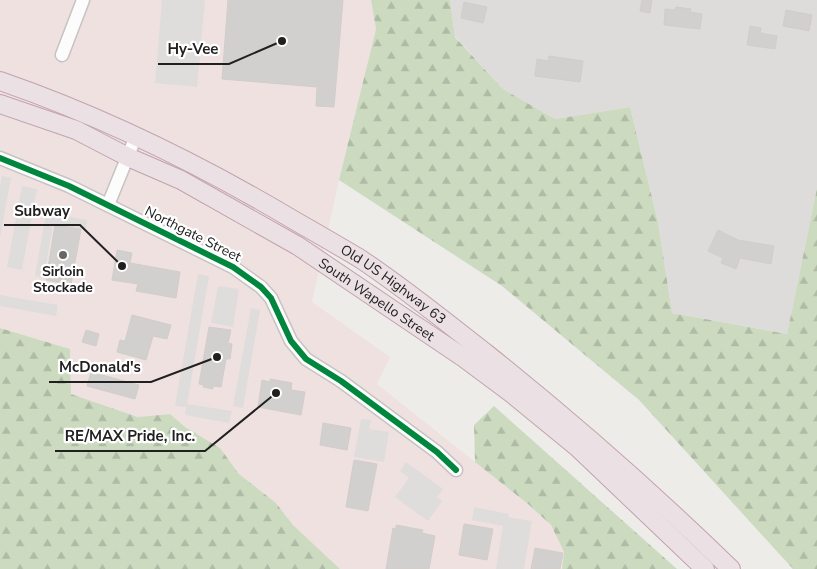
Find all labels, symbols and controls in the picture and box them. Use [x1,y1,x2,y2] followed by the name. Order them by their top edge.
[158,34,229,64] callout: Hy-Vee
[168,39,219,59] text: Hy-Vee
[4,195,80,225] callout: Subway
[14,201,70,221] text: Subway
[141,201,245,267] street label: Northgate Street
[337,240,450,328] street label: Old US Highway 63
[57,249,69,261] marker: Sirloin Stockade
[315,253,439,345] street label: South Wapello Street
[33,262,93,297] place label: Sirloin Stockade
[49,352,151,382] callout: McDonald's
[59,357,141,377] text: McDonald's
[55,421,205,451] callout: RE/MAX Pride, Inc.
[65,426,195,446] text: RE/MAX Pride, Inc.

